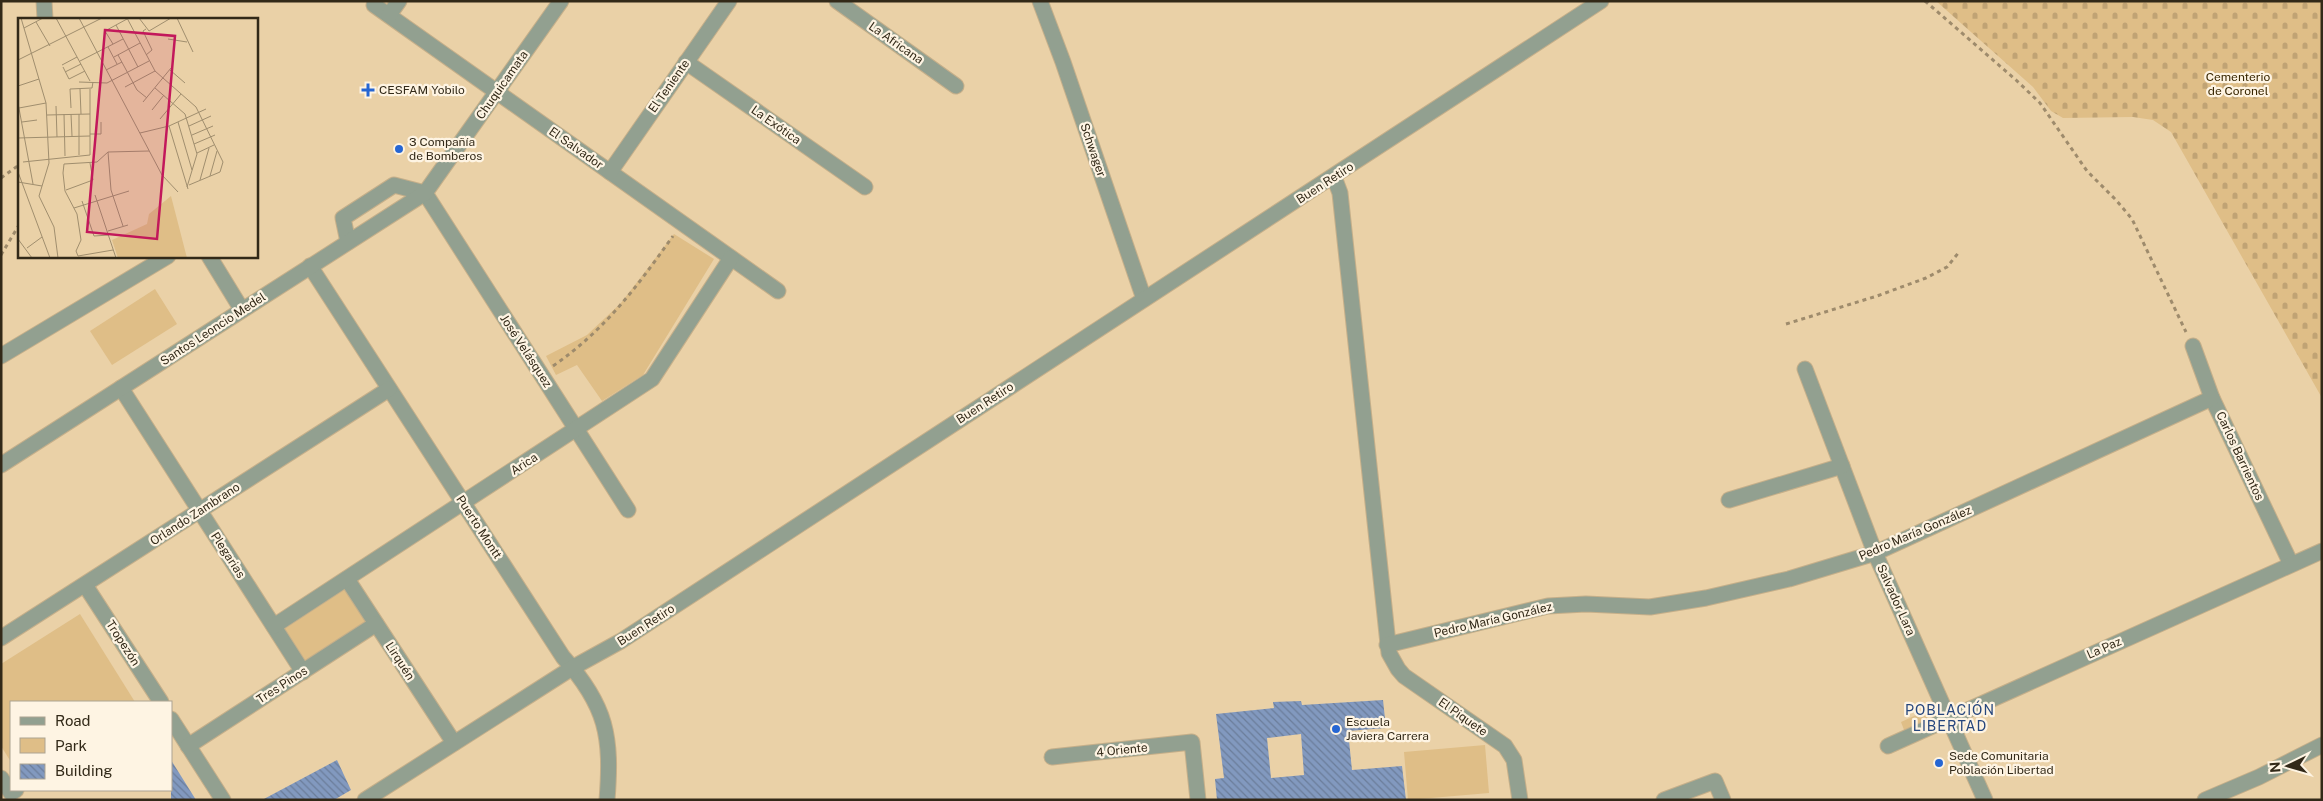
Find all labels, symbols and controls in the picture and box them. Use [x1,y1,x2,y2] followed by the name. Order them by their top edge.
[18,18,258,258] inset map
[866,19,926,67] street label: La Africana
[473,48,531,122] street label: Chuquicamata
[646,57,693,115] street label: El Teniente
[2206,70,2271,98] park label: Cementerio de Coronel
[361,83,375,97] marker: CESFAM Yobilo
[379,83,465,97] place label: CESFAM Yobilo
[748,103,804,147] street label: La Exótica
[1077,121,1109,179] street label: Schwager
[546,124,606,172] street label: El Salvador
[409,135,482,163] place label: 3 Compañía de Bomberos
[393,143,405,155] marker: 3 Compañía de Bomberos
[1294,159,1356,207] street label: Buen Retiro
[158,290,269,368] street label: Santos Leoncio Medel
[497,312,555,390] street label: José Velásquez
[954,379,1016,427] street label: Buen Retiro
[2213,409,2267,503] street label: Carlos Barrientos
[508,450,540,478] street label: Arica
[148,480,243,548] street label: Orlando Zambrano
[453,493,505,562] street label: Puerto Montt
[1857,503,1974,563] street label: Pedro María González
[208,529,248,581] street label: Plegarias
[1874,562,1918,638] street label: Salvador Lara
[1433,600,1554,640] street label: Pedro María González
[615,601,677,649] street label: Buen Retiro
[103,618,143,668] street label: Tropezón
[2085,634,2124,662] street label: La Paz
[383,639,417,683] street label: Lirquén
[254,663,310,707] street label: Tres Pinos
[1436,695,1490,739] street label: El Piquete
[1905,700,1995,734] district label: POBLACIÓN LIBERTAD
[10,701,172,791] legend
[55,712,91,729] text: Road
[1346,715,1429,743] place label: Escuela Javiera Carrera
[1330,723,1342,735] marker: Escuela Javiera Carrera
[55,737,87,754] text: Park
[1096,740,1149,760] street label: 4 Oriente
[2263,741,2313,791] north arrow
[1949,749,2054,777] place label: Sede Comunitaria Población Libertad
[1933,757,1945,769] marker: Sede Comunitaria Población Libertad
[2267,761,2283,773] text: N
[55,762,113,779] text: Building

